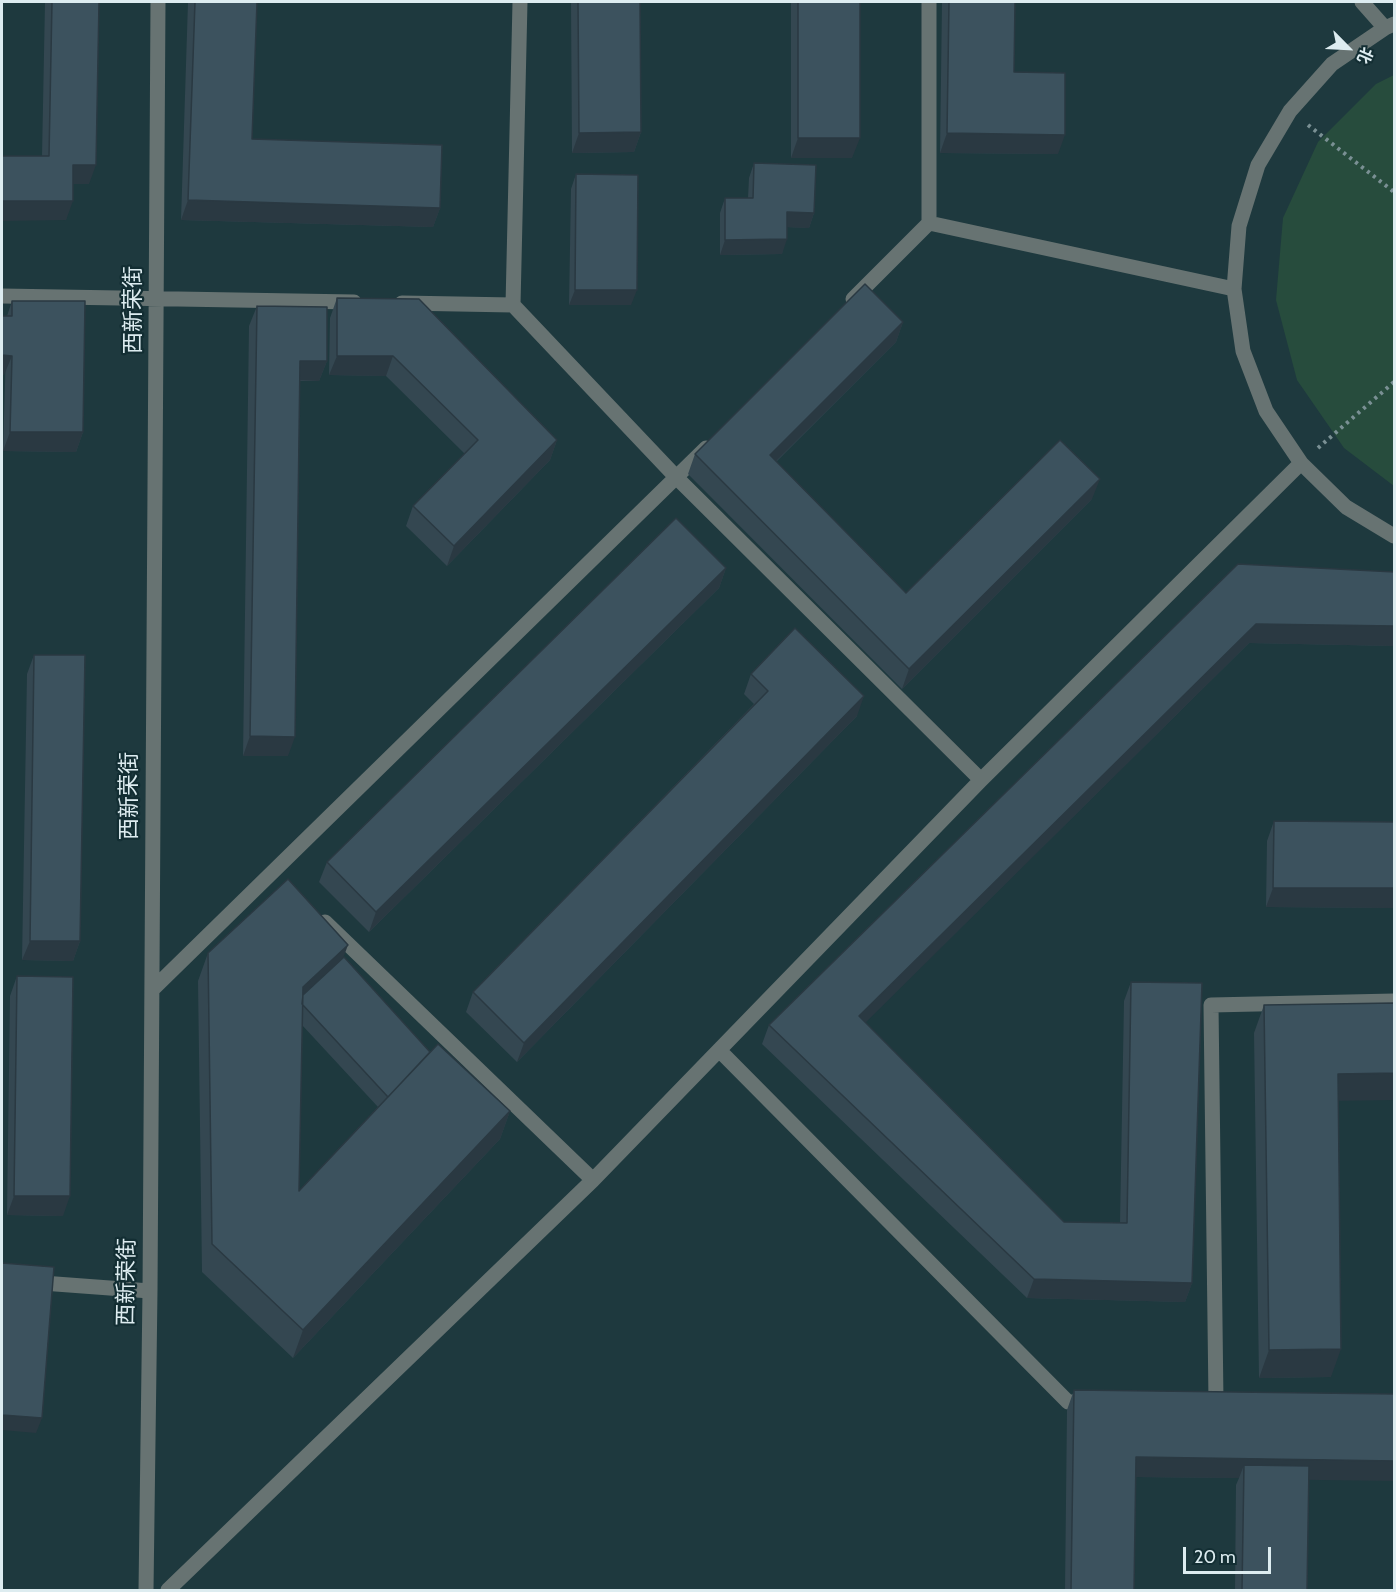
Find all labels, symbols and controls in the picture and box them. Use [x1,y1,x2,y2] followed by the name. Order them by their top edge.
[1318,18,1378,78] north arrow
[1353,44,1377,67] text: 北
[121,266,147,354] street label: 西新荣街
[117,752,143,840] street label: 西新荣街
[113,1238,141,1326] street label: 西新荣街
[1186,1535,1274,1573] scale bar
[1194,1546,1236,1568] text: 20 m

